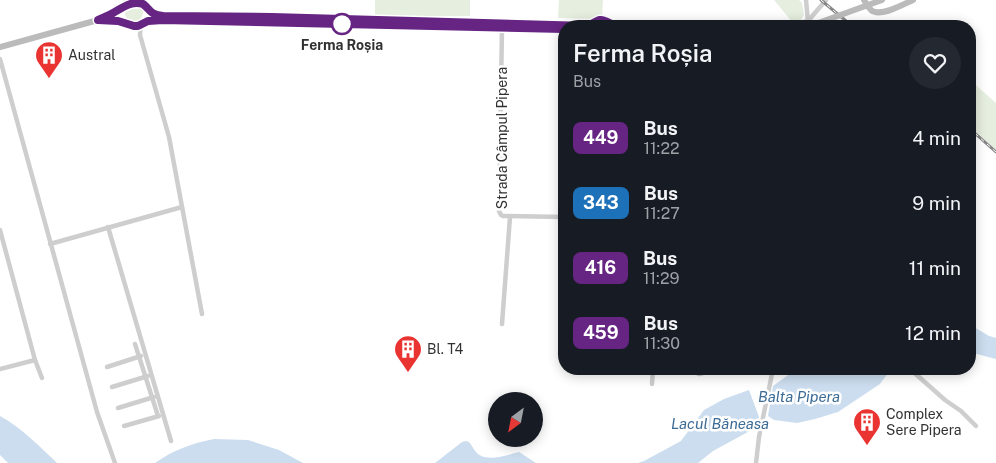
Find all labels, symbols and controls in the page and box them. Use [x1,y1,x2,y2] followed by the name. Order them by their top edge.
[331,13,353,35] marker: Ferma Roșia
[301,37,383,53] place label: Ferma Roșia
[909,37,961,89] button: heart
[573,39,712,67] text: Ferma Roșia
[34,40,64,79] building icon: Austral
[68,47,116,63] place label: Austral
[494,67,510,209] street label: Strada Câmpul Pipera
[573,72,601,91] text: Bus
[643,117,678,139] text: Bus
[583,127,618,148] text: 449
[912,127,961,149] text: 4 min
[643,139,680,158] text: 11:22
[644,182,678,204] text: Bus
[583,192,619,213] text: 343
[912,192,961,214] text: 9 min
[644,204,680,223] text: 11:27
[643,247,677,269] text: Bus
[585,257,616,278] text: 416
[909,257,961,279] text: 11 min
[643,269,679,288] text: 11:29
[644,312,678,334] text: Bus
[583,322,619,343] text: 459
[905,322,961,344] text: 12 min
[393,334,423,373] building icon: Bl. T4
[644,334,680,353] text: 11:30
[427,341,464,357] place label: Bl. T4
[758,388,840,405] water label: Balta Pipera
[488,392,542,448] north arrow
[488,392,543,447] map controls
[886,406,962,438] place label: Complex Sere Pipera
[852,407,882,446] building icon: Complex Sere Pipera
[671,415,769,432] water label: Lacul Băneasa

